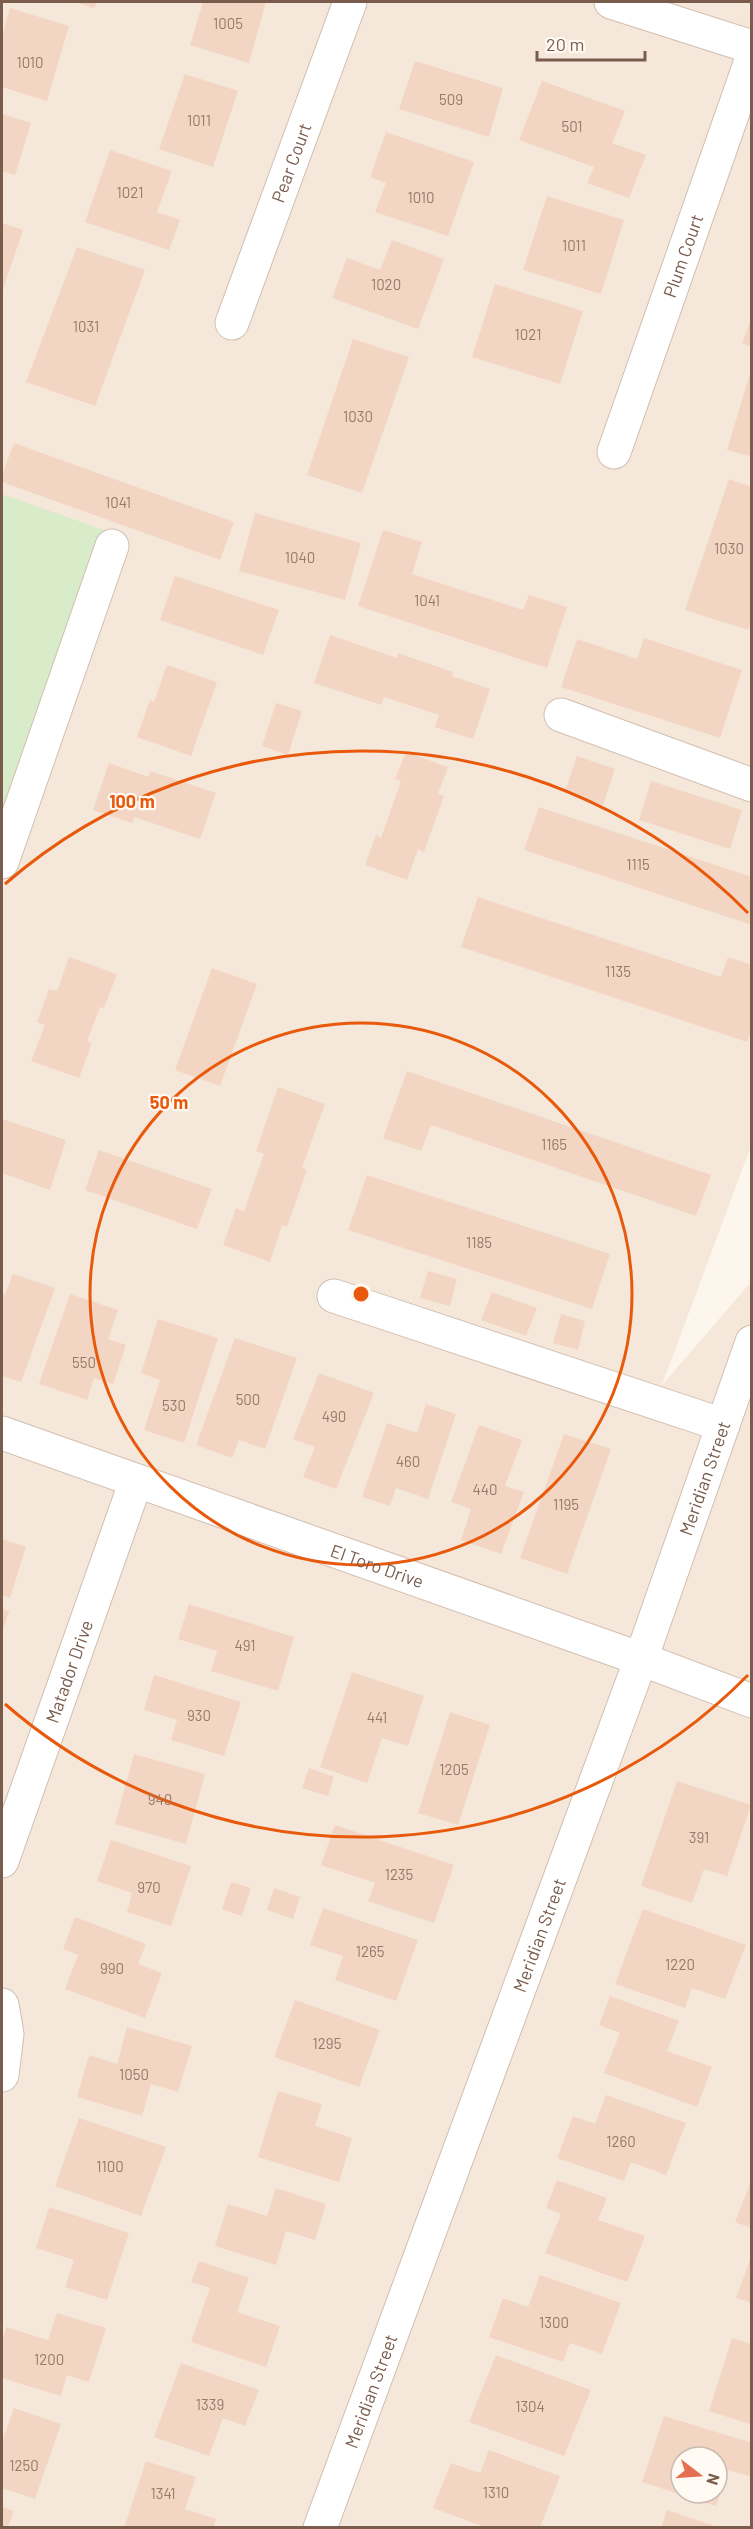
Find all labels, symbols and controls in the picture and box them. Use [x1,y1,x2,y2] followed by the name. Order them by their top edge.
[213,14,243,32] house number: 1005
[537,24,645,62] scale bar
[546,33,584,55] text: 20 m
[16,53,44,71] house number: 1010
[439,90,463,108] house number: 509
[187,111,211,129] house number: 1011
[561,117,583,135] house number: 501
[266,120,316,205] street label: Pear Court
[117,183,143,201] house number: 1021
[407,188,435,206] house number: 1010
[658,211,707,300] street label: Plum Court
[562,236,586,254] house number: 1011
[371,275,401,293] house number: 1020
[73,317,99,335] house number: 1031
[515,325,541,343] house number: 1021
[343,407,373,425] house number: 1030
[105,493,131,511] house number: 1041
[714,539,744,557] house number: 1030
[285,548,315,566] house number: 1040
[414,591,440,609] house number: 1041
[109,790,155,812] text: 100 m
[626,855,650,873] house number: 1115
[605,962,631,980] house number: 1135
[150,1091,188,1113] text: 50 m
[541,1135,567,1153] house number: 1165
[466,1233,492,1251] house number: 1185
[351,1284,371,1304] centre of rings
[72,1353,96,1371] house number: 550
[236,1390,260,1408] house number: 500
[162,1396,186,1414] house number: 530
[322,1407,346,1425] house number: 490
[674,1418,734,1538] street label: Meridian Street
[396,1452,420,1470] house number: 460
[472,1480,498,1498] house number: 440
[553,1495,579,1513] house number: 1195
[328,1539,427,1592] street label: El Toro Drive
[41,1617,97,1726] street label: Matador Drive
[234,1636,256,1654] house number: 491
[187,1706,211,1724] house number: 930
[367,1708,387,1726] house number: 441
[439,1760,469,1778] house number: 1205
[148,1790,172,1808] house number: 940
[689,1828,709,1846] house number: 391
[385,1865,413,1883] house number: 1235
[508,1875,570,1995] street label: Meridian Street
[137,1878,161,1896] house number: 970
[356,1942,384,1960] house number: 1265
[665,1955,695,1973] house number: 1220
[100,1959,124,1977] house number: 990
[313,2034,341,2052] house number: 1295
[119,2065,149,2083] house number: 1050
[606,2132,636,2150] house number: 1260
[96,2157,124,2175] house number: 1100
[539,2313,569,2331] house number: 1300
[340,2331,402,2451] street label: Meridian Street
[34,2350,64,2368] house number: 1200
[196,2395,224,2413] house number: 1339
[515,2397,545,2415] house number: 1304
[669,2445,729,2505] north arrow
[9,2456,39,2474] house number: 1250
[703,2472,724,2487] text: N
[483,2483,509,2501] house number: 1310
[150,2484,176,2502] house number: 1341

